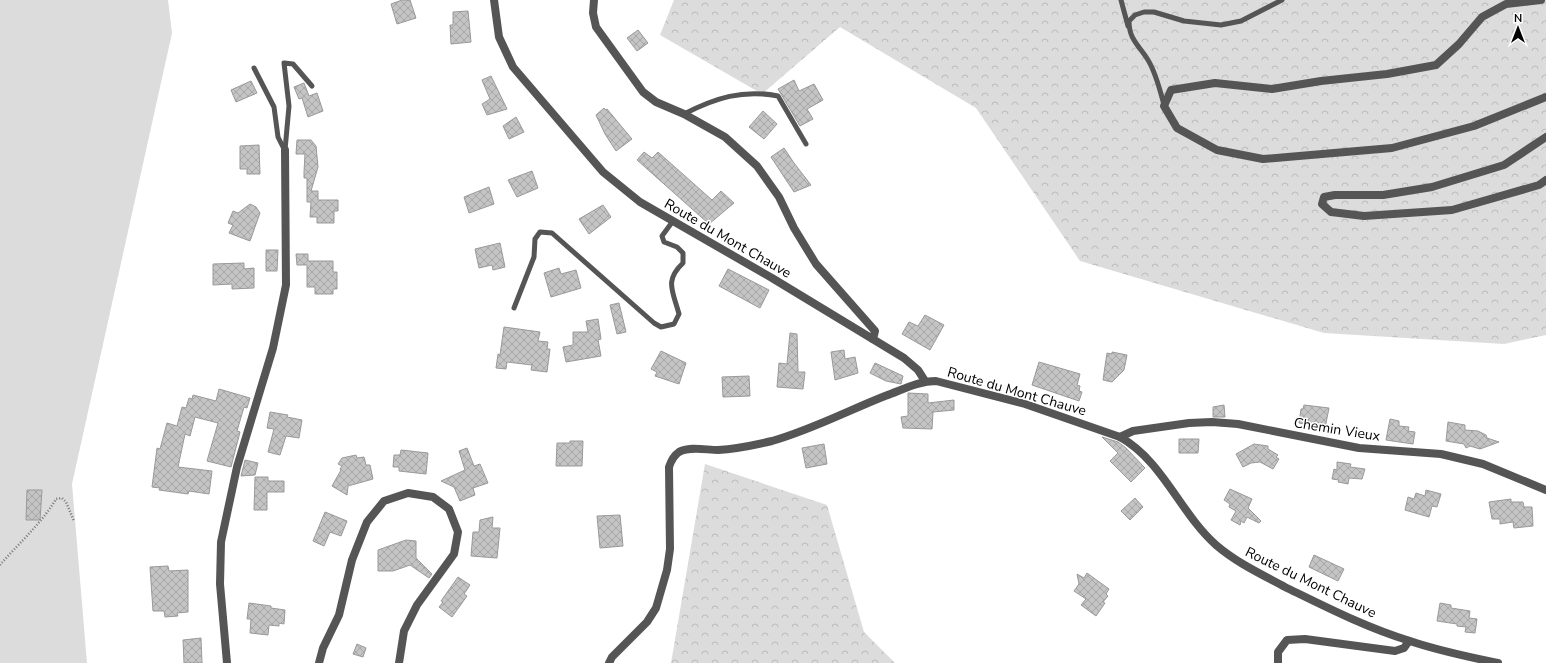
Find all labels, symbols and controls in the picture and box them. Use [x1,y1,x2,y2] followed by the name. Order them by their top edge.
[1498,8,1538,48] north arrow
[1514,11,1522,26] text: N
[661,194,795,283] street label: Route du Mont Chauve
[945,363,1089,420] street label: Route du Mont Chauve
[1292,413,1382,446] street label: Chemin Vieux
[1242,542,1380,622] street label: Route du Mont Chauve

